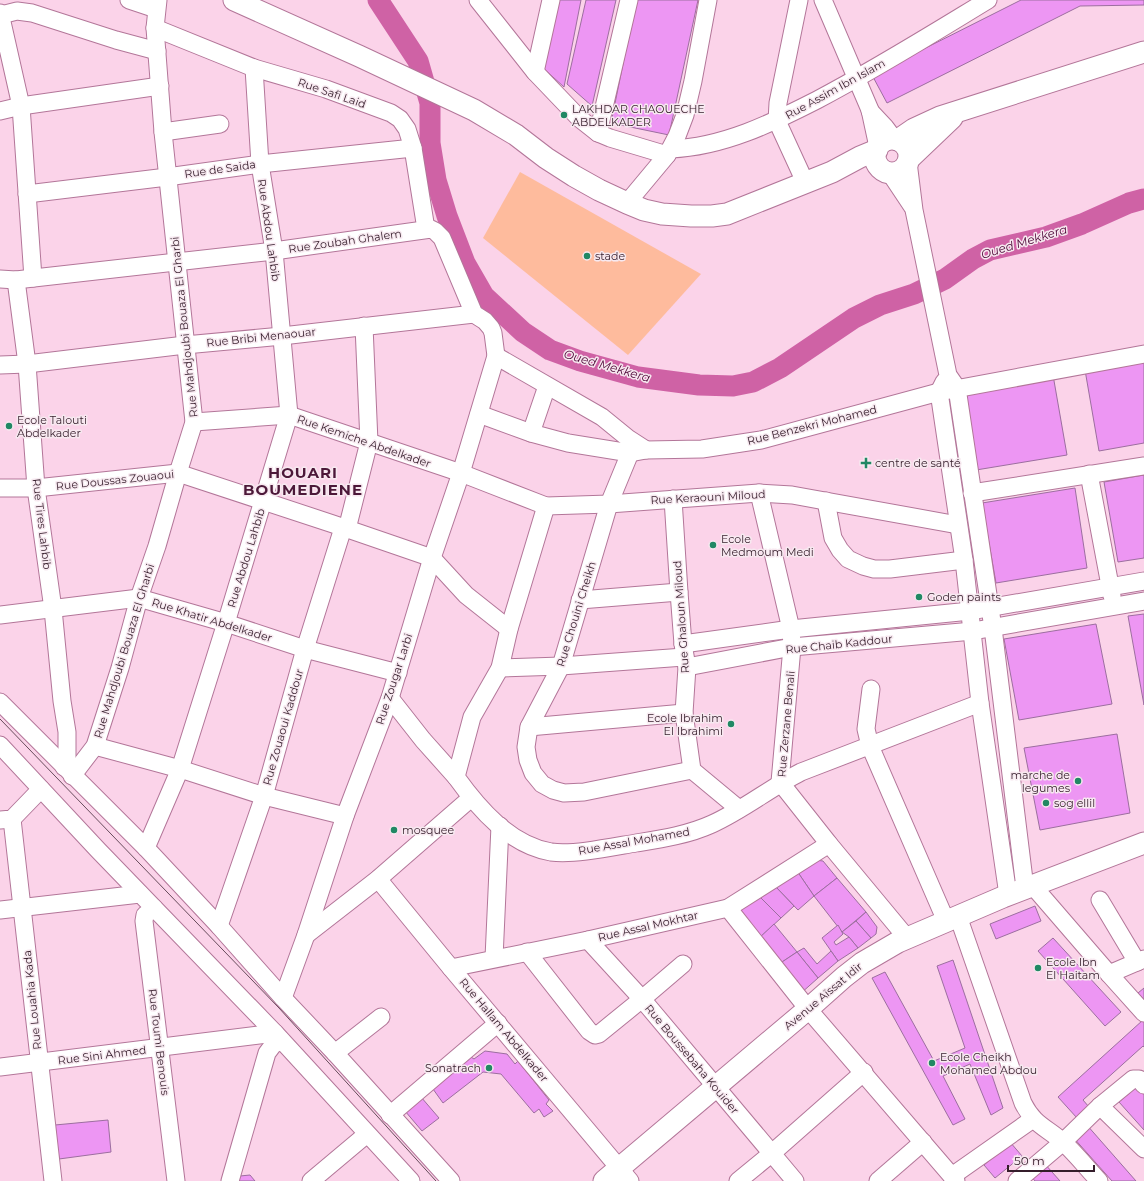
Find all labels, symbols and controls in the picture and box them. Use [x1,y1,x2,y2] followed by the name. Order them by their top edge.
[783,56,887,122] street label: Rue Assim Ibn Islam
[296,75,368,111] street label: Rue Safi Laid
[572,102,705,129] place label: LAKHDAR CHAOUECHE ABDELKADER
[559,110,569,120] marker: LAKHDAR CHAOUECHE ABDELKADER
[183,157,257,181] street label: Rue de Saida
[255,178,283,282] street label: Rue Abdou Lahbib
[979,221,1069,262] water label: Oued Mekkera
[288,226,402,256] street label: Rue Zoubah Ghalem
[168,236,200,418] street label: Rue Mahdjoubi Bouaza El Gharbi
[595,249,626,263] place label: stade
[582,251,592,261] marker: stade
[206,324,316,350] street label: Rue Bribi Menaouar
[562,346,652,385] water label: Oued Mekkera
[746,402,878,448] street label: Rue Benzekri Mohamed
[295,411,433,471] street label: Rue Kemiche Abdelkader
[17,413,87,440] place label: Ecole Talouti Abdelkader
[4,421,14,431] marker: Ecole Talouti Abdelkader
[875,456,961,470] place label: centre de santé
[860,457,872,469] marker: centre de santé
[243,463,363,499] district label: HOUARI BOUMEDIENE
[55,467,175,493] street label: Rue Doussas Zouaoui
[29,478,55,570] street label: Rue Tires Lahbib
[650,487,766,507] street label: Rue Keraouni Miloud
[224,507,268,609] street label: Rue Abdou Lahbib
[721,532,814,559] place label: Ecole Medmoum Medi
[708,540,718,550] marker: Ecole Medmoum Medi
[553,560,599,668] street label: Rue Chouini Cheikh
[670,560,692,674] street label: Rue Ghaloun Miloud
[91,562,157,740] street label: Rue Mahdjoubi Bouaza El Gharbi
[927,590,1002,604] place label: Goden paints
[914,592,924,602] marker: Goden paints
[150,595,274,645] street label: Rue Khatir Abdelkader
[785,631,893,657] street label: Rue Chaib Kaddour
[373,632,415,726] street label: Rue Zougar Larbi
[260,667,306,787] street label: Rue Zouaoui Kaddour
[774,670,798,778] street label: Rue Zerzane Benali
[647,711,723,738] place label: Ecole Ibrahim El Ibrahimi
[726,719,736,729] marker: Ecole Ibrahim El Ibrahimi
[1010,768,1071,795] place label: marche de legumes
[1073,776,1083,786] marker: marche de legumes
[1054,796,1095,810] place label: sog ellil
[1041,798,1051,808] marker: sog ellil
[402,823,454,837] place label: mosquee
[577,824,691,858] street label: Rue Assal Mohamed
[389,825,399,835] marker: mosquee
[597,908,699,944] street label: Rue Assal Mokhtar
[20,950,44,1050] street label: Rue Louahia Kada
[1046,955,1100,982] place label: Ecole Ibn El Haitam
[781,959,865,1033] street label: Avenue Aïssat Idir
[1033,963,1043,973] marker: Ecole Ibn El Haitam
[456,975,552,1085] street label: Rue Hallam Abdelkader
[146,988,173,1097] street label: Rue Toumi Benouis
[642,1001,742,1117] street label: Rue Boussebaha Kouider
[57,1043,147,1067] street label: Rue Sini Ahmed
[940,1050,1037,1077] place label: Ecole Cheikh Mohamed Abdou
[927,1058,937,1068] marker: Ecole Cheikh Mohamed Abdou
[425,1061,481,1075] place label: Sonatrach
[484,1063,494,1073] marker: Sonatrach
[1008,1147,1094,1173] scale bar
[1014,1153,1045,1168] text: 50 m

